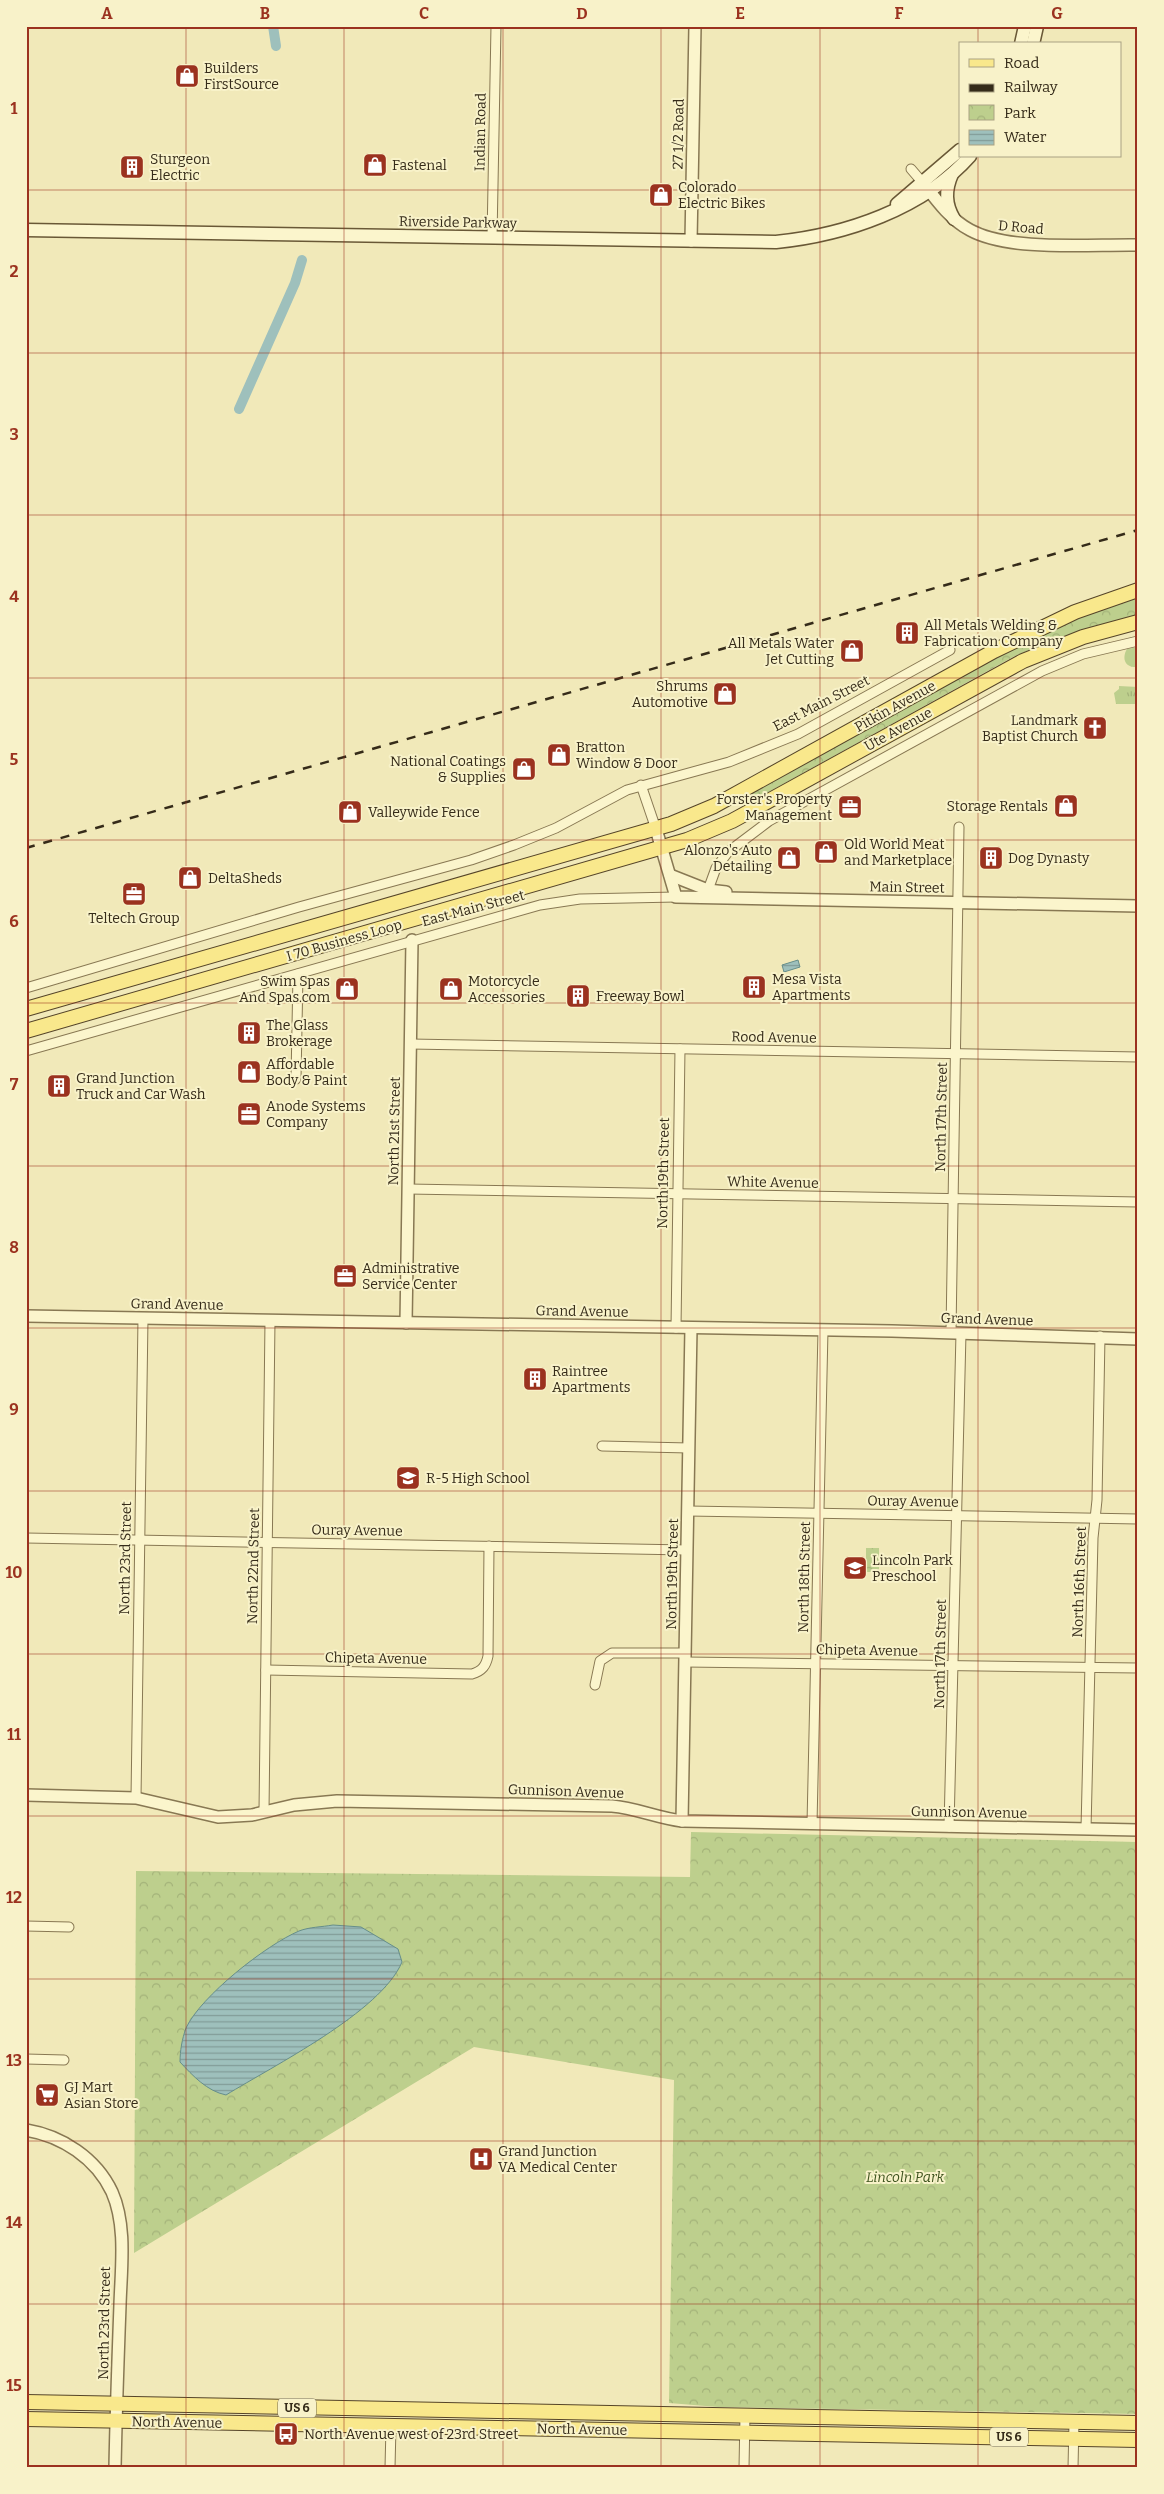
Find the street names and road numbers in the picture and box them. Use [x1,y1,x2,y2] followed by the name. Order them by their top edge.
[471,93,490,171] street label: Indian Road
[669,98,688,170] street label: 27 1/2 Road
[399,213,518,232] street label: Riverside Parkway
[997,217,1045,238] street label: D Road
[770,672,872,735] street label: East Main Street
[852,677,939,736] street label: Pitkin Avenue
[861,704,935,755] street label: Ute Avenue
[869,878,945,897] street label: Main Street
[420,887,526,930] street label: East Main Street
[284,916,404,965] street label: I 70 Business Loop
[731,1028,817,1047] street label: Rood Avenue
[932,1062,951,1172] street label: North 17th Street
[385,1076,404,1186] street label: North 21st Street
[654,1117,673,1229] street label: North 19th Street
[727,1173,819,1192] street label: White Avenue
[130,1295,224,1314] street label: Grand Avenue
[535,1302,629,1321] street label: Grand Avenue
[940,1309,1034,1330] street label: Grand Avenue
[867,1492,959,1511] street label: Ouray Avenue
[116,1501,135,1615] street label: North 23rd Street
[244,1508,263,1624] street label: North 22nd Street
[663,1518,682,1630] street label: North 19th Street
[311,1521,403,1540] street label: Ouray Avenue
[795,1521,814,1633] street label: North 18th Street
[1069,1526,1090,1638] street label: North 16th Street
[931,1599,950,1709] street label: North 17th Street
[816,1641,918,1660] street label: Chipeta Avenue
[325,1649,427,1668] street label: Chipeta Avenue
[508,1781,624,1802] street label: Gunnison Avenue
[911,1803,1027,1822] street label: Gunnison Avenue
[95,2266,114,2380] street label: North 23rd Street
[278,2398,316,2418] road number: US 6
[131,2413,223,2432] street label: North Avenue
[536,2420,628,2439] street label: North Avenue
[990,2428,1028,2446] road number: US 6

